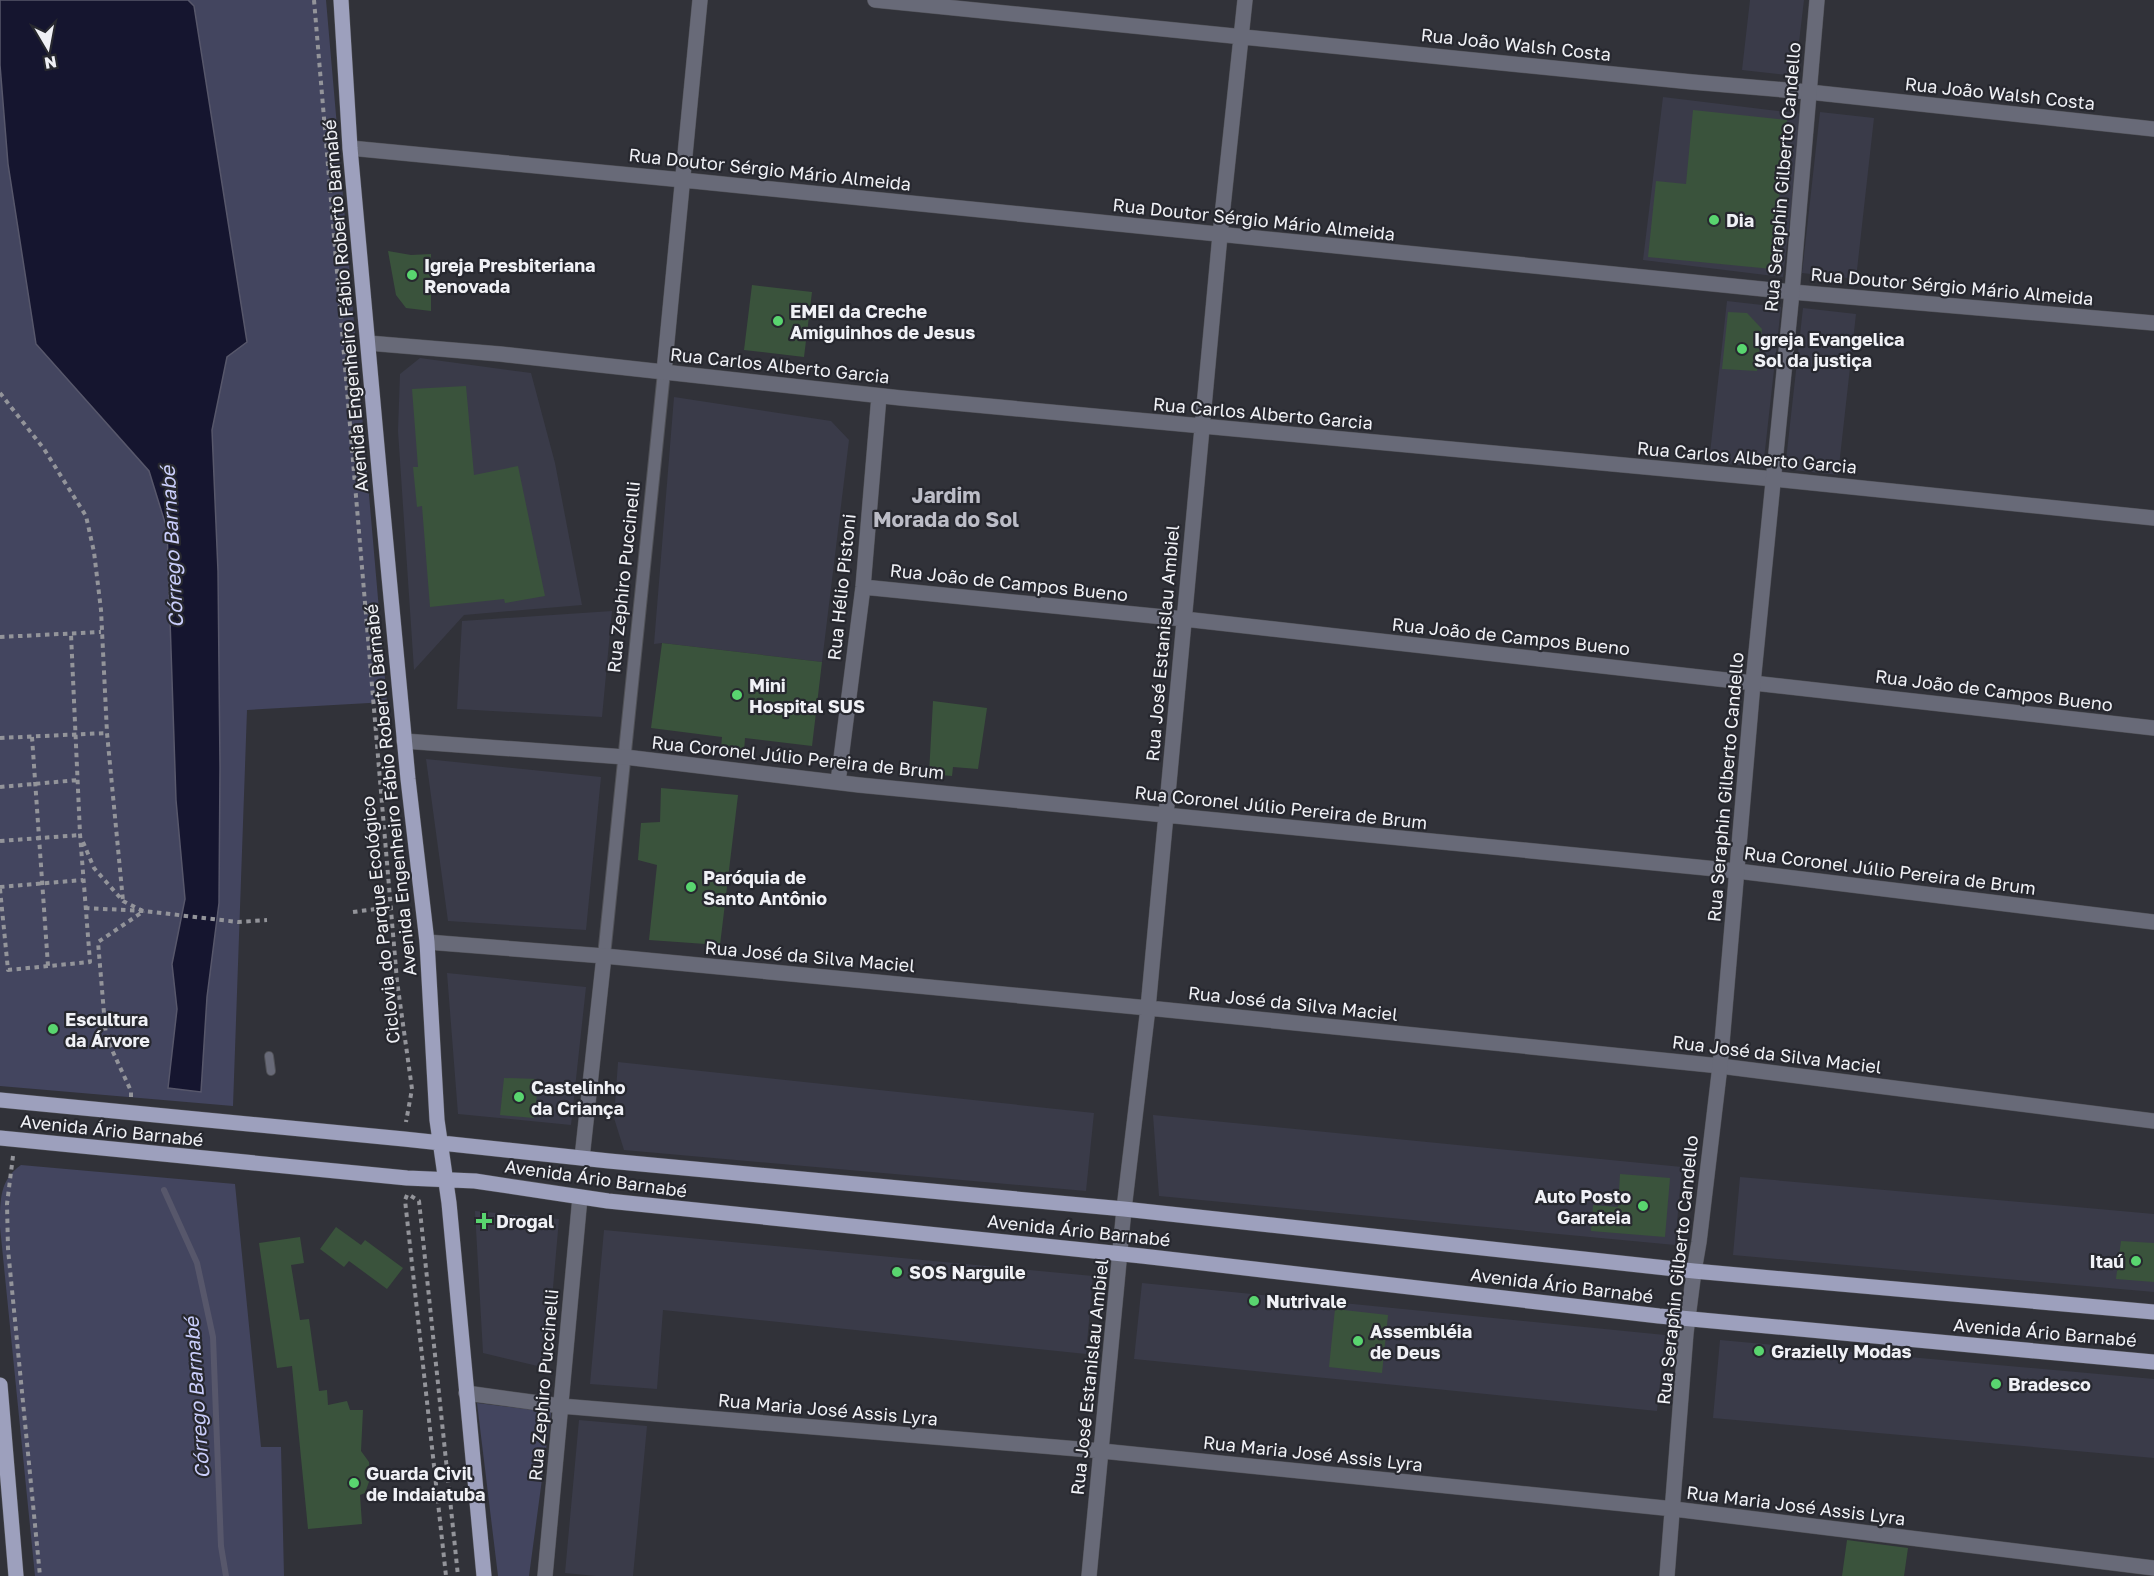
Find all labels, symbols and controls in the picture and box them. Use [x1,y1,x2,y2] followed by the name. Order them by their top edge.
[18,18,78,78] north arrow
[1420,23,1612,65] street label: Rua João Walsh Costa
[1759,41,1805,313] street label: Rua Seraphin Gilberto Candello
[43,52,58,74] text: N
[1904,72,2096,114] street label: Rua João Walsh Costa
[318,119,372,493] street label: Avenida Engenheiro Fábio Roberto Barnabé
[628,143,912,195] street label: Rua Doutor Sérgio Mário Almeida
[1112,193,1396,245] street label: Rua Doutor Sérgio Mário Almeida
[1726,209,1754,231] place label: Dia
[1707,213,1721,227] marker: Dia
[424,254,595,297] place label: Igreja Presbiteriana Renovada
[1810,263,2094,309] street label: Rua Doutor Sérgio Mário Almeida
[405,268,419,282] marker: Igreja Presbiteriana Renovada
[790,300,975,343] place label: EMEI da Creche Amiguinhos de Jesus
[771,314,785,328] marker: EMEI da Creche Amiguinhos de Jesus
[1754,328,1904,371] place label: Igreja Evangelica Sol da justiça
[1735,342,1749,356] marker: Igreja Evangelica Sol da justiça
[669,343,891,387] street label: Rua Carlos Alberto Garcia
[1152,392,1374,434] street label: Rua Carlos Alberto Garcia
[1636,436,1858,478] street label: Rua Carlos Alberto Garcia
[155,463,188,628] water label: Córrego Barnabé
[602,480,644,674] street label: Rua Zephiro Puccinelli
[873,482,1019,532] district label: Jardim Morada do Sol
[822,513,860,661] street label: Rua Hélio Pistoni
[1141,524,1183,762] street label: Rua José Estanislau Ambiel
[889,559,1129,605] street label: Rua João de Campos Bueno
[360,603,420,977] street label: Avenida Engenheiro Fábio Roberto Barnabé
[1391,613,1631,659] street label: Rua João de Campos Bueno
[1702,651,1748,923] street label: Rua Seraphin Gilberto Candello
[1874,665,2114,715] street label: Rua João de Campos Bueno
[749,674,865,717] place label: Mini Hospital SUS
[730,688,744,702] marker: Mini Hospital SUS
[651,731,945,783] street label: Rua Coronel Júlio Pereira de Brum
[1134,781,1428,833] street label: Rua Coronel Júlio Pereira de Brum
[356,795,404,1045] street label: Ciclovia do Parque Ecológico
[1743,841,2037,899] street label: Rua Coronel Júlio Pereira de Brum
[703,866,827,909] place label: Paróquia de Santo Antônio
[684,880,698,894] marker: Paróquia de Santo Antônio
[704,936,916,976] street label: Rua José da Silva Maciel
[1187,981,1399,1025] street label: Rua José da Silva Maciel
[65,1008,150,1051] place label: Escultura da Árvore
[46,1022,60,1036] marker: Escultura da Árvore
[1671,1030,1883,1078] street label: Rua José da Silva Maciel
[531,1076,626,1119] place label: Castelinho da Criança
[512,1090,526,1104] marker: Castelinho da Criança
[19,1109,205,1151] street label: Avenida Ário Barnabé
[1652,1134,1702,1406] street label: Rua Seraphin Gilberto Candello
[503,1154,689,1202] street label: Avenida Ário Barnabé
[1535,1185,1631,1228] place label: Auto Posto Garateia
[1636,1199,1650,1213] marker: Auto Posto Garateia
[986,1209,1172,1251] street label: Avenida Ário Barnabé
[496,1210,554,1232] place label: Drogal
[477,1214,491,1228] marker: Drogal
[2090,1250,2124,1272] place label: Itaú
[2129,1254,2143,1268] marker: Itaú
[1066,1258,1112,1496] street label: Rua José Estanislau Ambiel
[909,1261,1026,1283] place label: SOS Narguile
[1469,1263,1655,1307] street label: Avenida Ário Barnabé
[890,1265,904,1279] marker: SOS Narguile
[524,1288,562,1482] street label: Rua Zephiro Puccinelli
[1266,1290,1347,1312] place label: Nutrivale
[1247,1294,1261,1308] marker: Nutrivale
[1952,1313,2138,1351] street label: Avenida Ário Barnabé
[178,1314,215,1480] water label: Córrego Barnabé
[1370,1320,1472,1363] place label: Assembléia de Deus
[1351,1334,1365,1348] marker: Assembléia de Deus
[1771,1340,1912,1362] place label: Grazielly Modas
[1752,1344,1766,1358] marker: Grazielly Modas
[2008,1373,2091,1395] place label: Bradesco
[1989,1377,2003,1391] marker: Bradesco
[717,1388,939,1430] street label: Rua Maria José Assis Lyra
[1202,1431,1424,1475] street label: Rua Maria José Assis Lyra
[366,1462,486,1505] place label: Guarda Civil de Indaiatuba
[347,1476,361,1490] marker: Guarda Civil de Indaiatuba
[1685,1481,1907,1529] street label: Rua Maria José Assis Lyra

